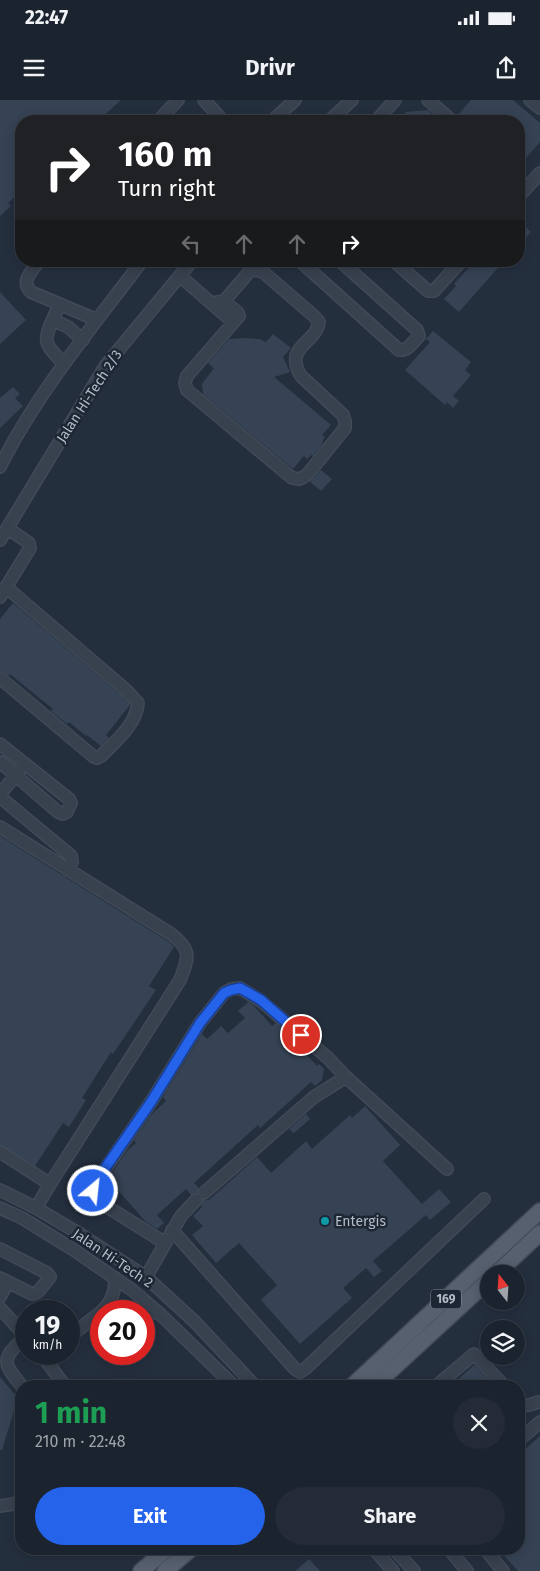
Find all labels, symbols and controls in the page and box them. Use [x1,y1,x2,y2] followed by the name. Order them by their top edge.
[25,6,68,29] text: 22:47
[20,54,48,82] icon: menu
[245,54,295,81] text: Drivr
[492,54,520,82] icon: share
[118,133,212,175] text: 160 m
[35,135,100,200] icon: right
[118,175,215,202] text: Turn right
[177,230,205,258] icon: left
[230,230,258,258] icon: ahead
[283,230,311,258] icon: ahead
[336,230,364,258] icon: right
[53,347,126,446] street label: Jalan Hi-Tech 2/3
[280,1014,322,1056] pin
[287,1021,315,1049] icon: arrive
[66,1164,118,1216] position arrow
[335,1213,386,1230] place label: Entergis
[319,1215,331,1227] marker: Entergis
[69,1225,156,1292] street label: Jalan Hi-Tech 2
[480,1265,525,1310] north arrow
[480,1265,525,1365] map controls
[431,1290,461,1308] road number: 169
[90,1300,155,1365] speed limit sign: 20
[35,1311,60,1341] text: 19
[480,1320,525,1365] button: layers
[33,1338,62,1352] text: km/h
[35,1395,107,1431] text: 1 min
[453,1397,505,1449] button: close
[35,1432,126,1451] text: 210 m · 22:48
[35,1487,265,1545] button: Exit
[275,1487,505,1545] button: Share

